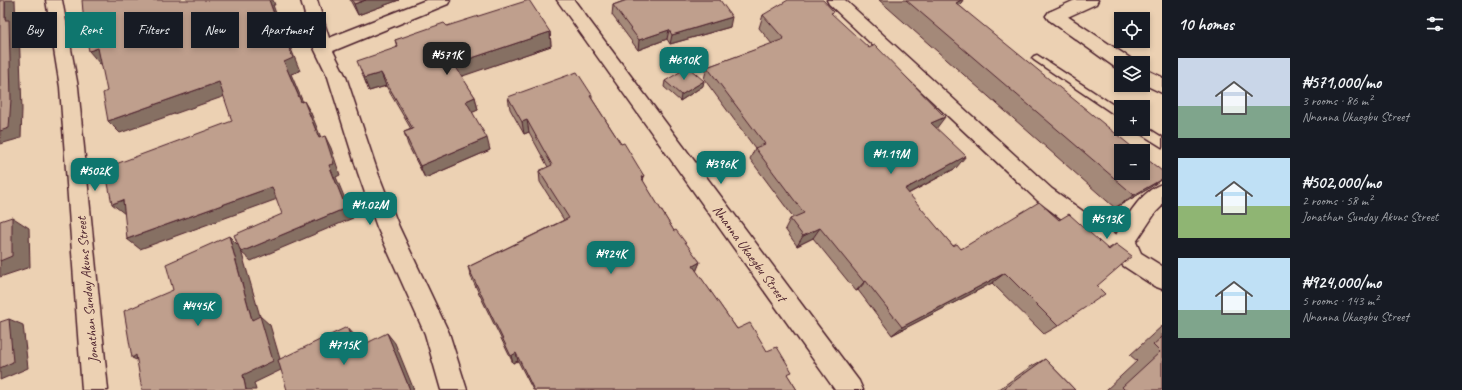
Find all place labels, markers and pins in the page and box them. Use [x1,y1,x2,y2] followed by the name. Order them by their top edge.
[419,42,475,76] pin: ₦571K
[656,47,712,81] pin: ₦610K
[858,141,924,175] pin: ₦1.19M
[693,151,749,185] pin: ₦396K
[67,158,123,192] pin: ₦502K
[337,192,403,226] pin: ₦1.02M
[1079,206,1135,240] pin: ₦513K
[583,241,639,275] pin: ₦924K
[170,293,226,327] pin: ₦445K
[316,332,372,366] pin: ₦715K

